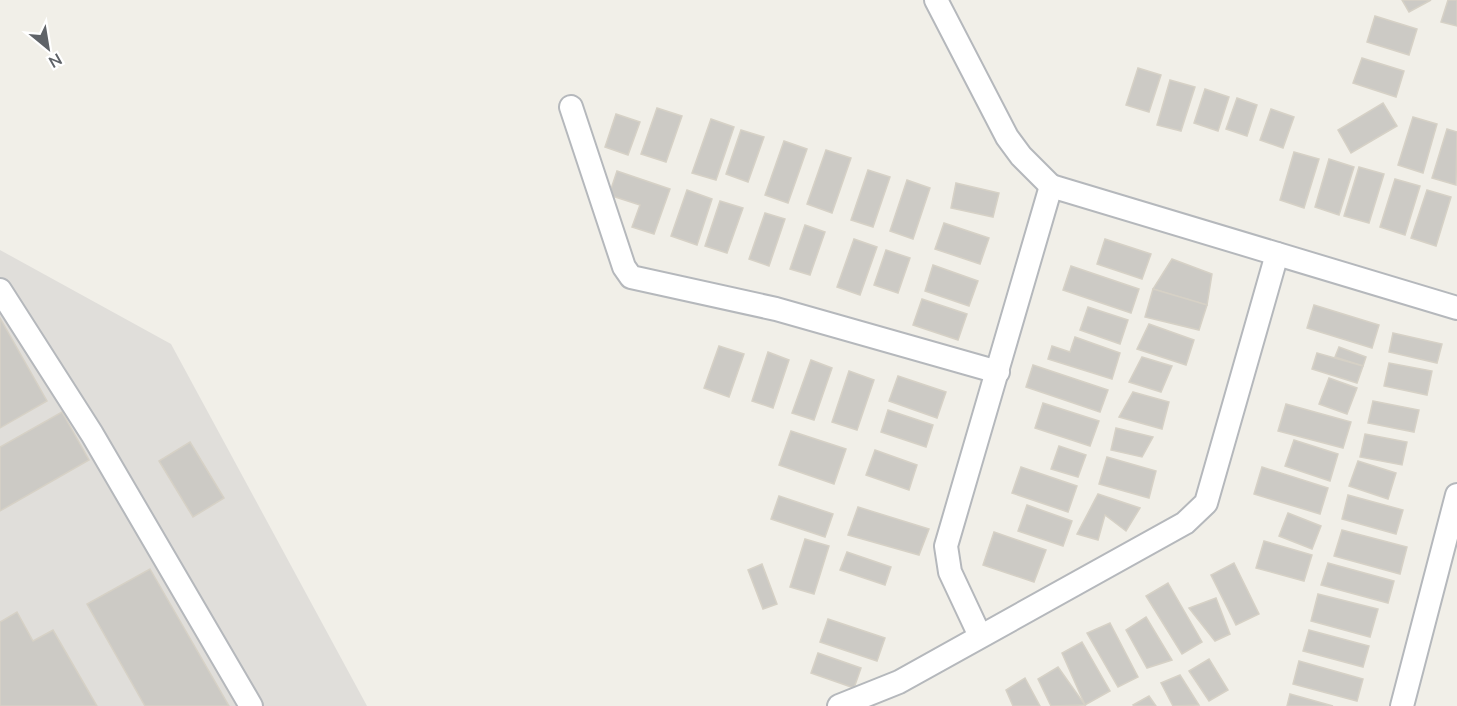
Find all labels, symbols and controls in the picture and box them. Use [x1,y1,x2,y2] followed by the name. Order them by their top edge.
[18,18,78,78] north arrow
[45,49,66,73] text: N

